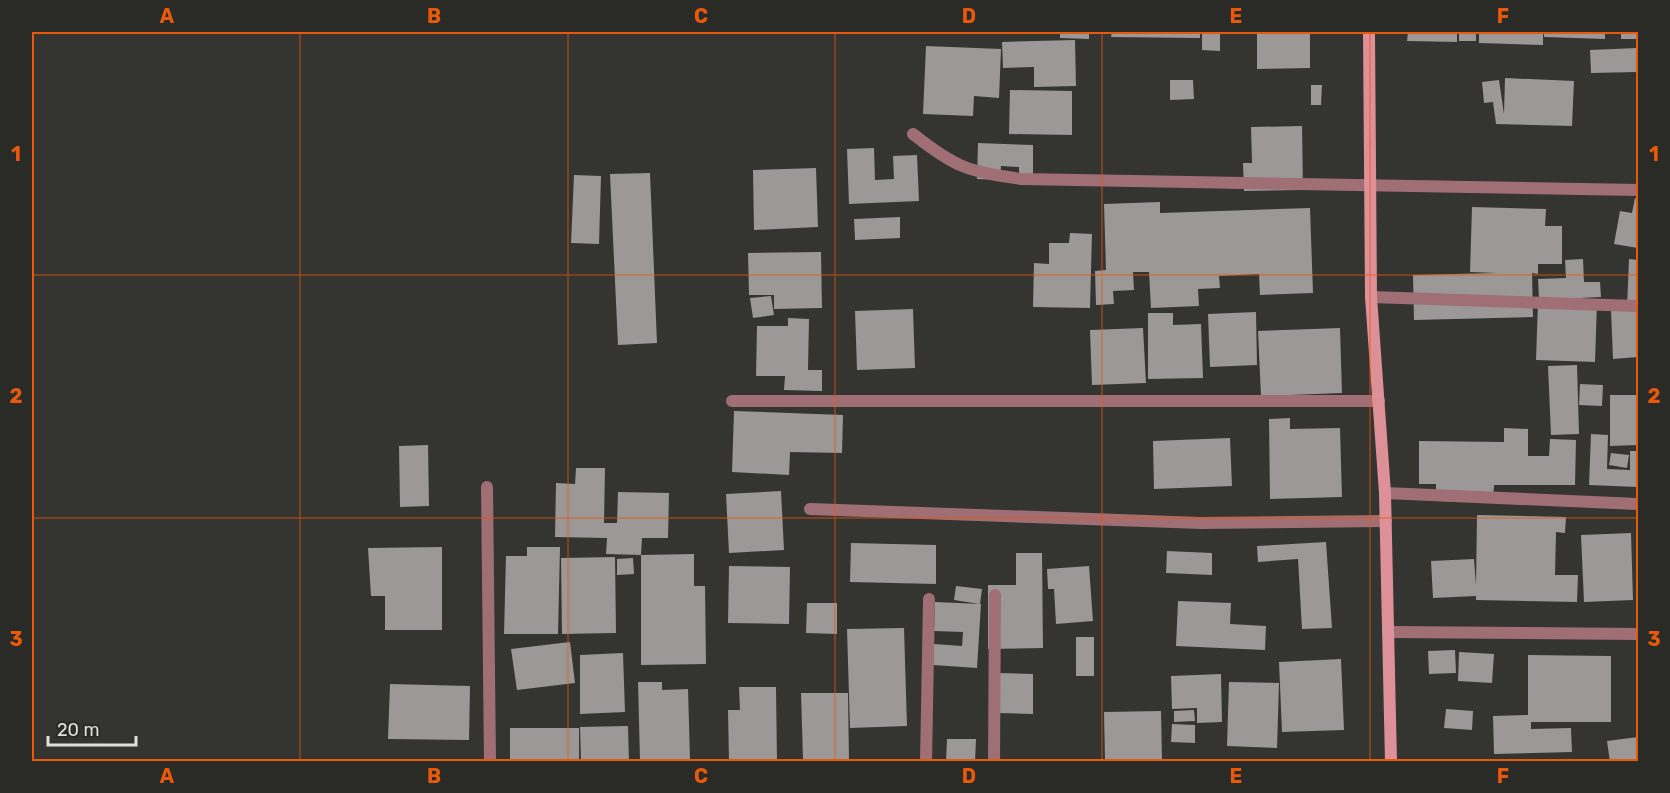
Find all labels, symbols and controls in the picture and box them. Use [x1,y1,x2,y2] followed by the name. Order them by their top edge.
[160,4,175,28] text: A
[427,4,441,28] text: B
[694,4,708,28] text: C
[962,4,976,28] text: D
[1230,4,1242,28] text: E
[1497,4,1509,28] text: F
[11,142,21,166] text: 1
[1649,142,1659,166] text: 1
[10,384,23,408] text: 2
[1648,384,1661,408] text: 2
[9,627,23,651] text: 3
[1647,627,1661,651] text: 3
[48,709,136,747] scale bar
[57,719,99,741] text: 20 m
[160,764,175,788] text: A
[427,764,441,788] text: B
[694,764,708,788] text: C
[962,764,976,788] text: D
[1230,764,1242,788] text: E
[1497,764,1509,788] text: F

